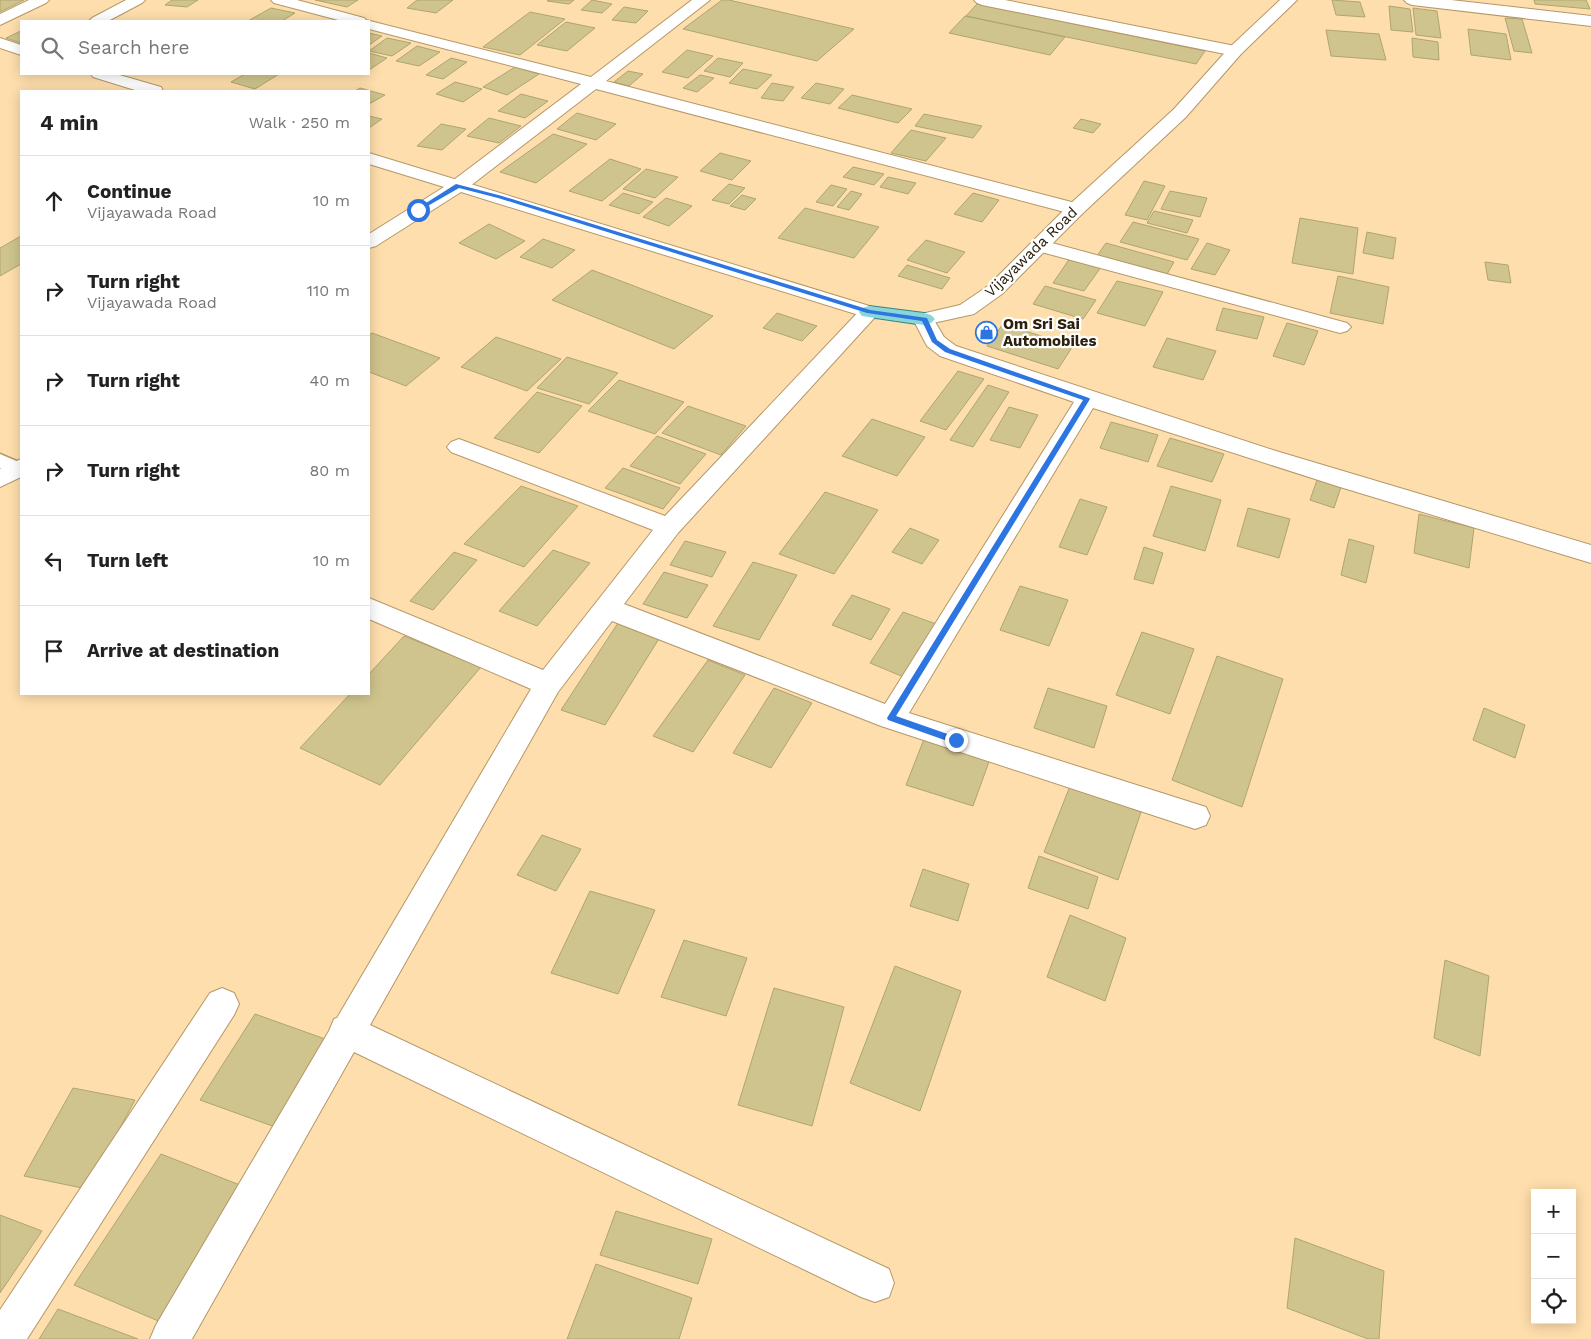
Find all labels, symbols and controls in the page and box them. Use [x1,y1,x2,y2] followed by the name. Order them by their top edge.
[20,20,370,75] search box
[38,34,66,62] icon: search
[78,36,189,59] text: Search here
[40,110,98,135] text: 4 min
[249,113,350,132] text: Walk · 250 m
[87,180,171,203] text: Continue
[40,187,68,215] icon: ahead
[313,191,350,210] text: 10 m
[407,199,430,222] route start
[87,203,217,222] text: Vijayawada Road
[981,203,1081,301] street label: Vijayawada Road
[87,270,180,293] text: Turn right
[40,277,68,305] icon: right
[307,281,350,300] text: 110 m
[87,293,217,312] text: Vijayawada Road
[1003,315,1096,350] place label: Om Sri Sai Automobiles
[975,321,999,345] shop icon: Om Sri Sai Automobiles
[40,367,68,395] icon: right
[87,369,180,392] text: Turn right
[310,371,350,390] text: 40 m
[40,457,68,485] icon: right
[87,459,180,482] text: Turn right
[309,461,350,480] text: 80 m
[40,547,68,575] icon: left
[87,549,168,572] text: Turn left
[313,551,350,570] text: 10 m
[40,637,68,665] icon: arrive
[87,639,279,662] text: Arrive at destination
[945,729,968,752] route end
[1531,1189,1576,1324] map controls
[1531,1189,1576,1234] button: +
[1531,1234,1576,1279] button: −
[1531,1279,1576,1324] button: locate

